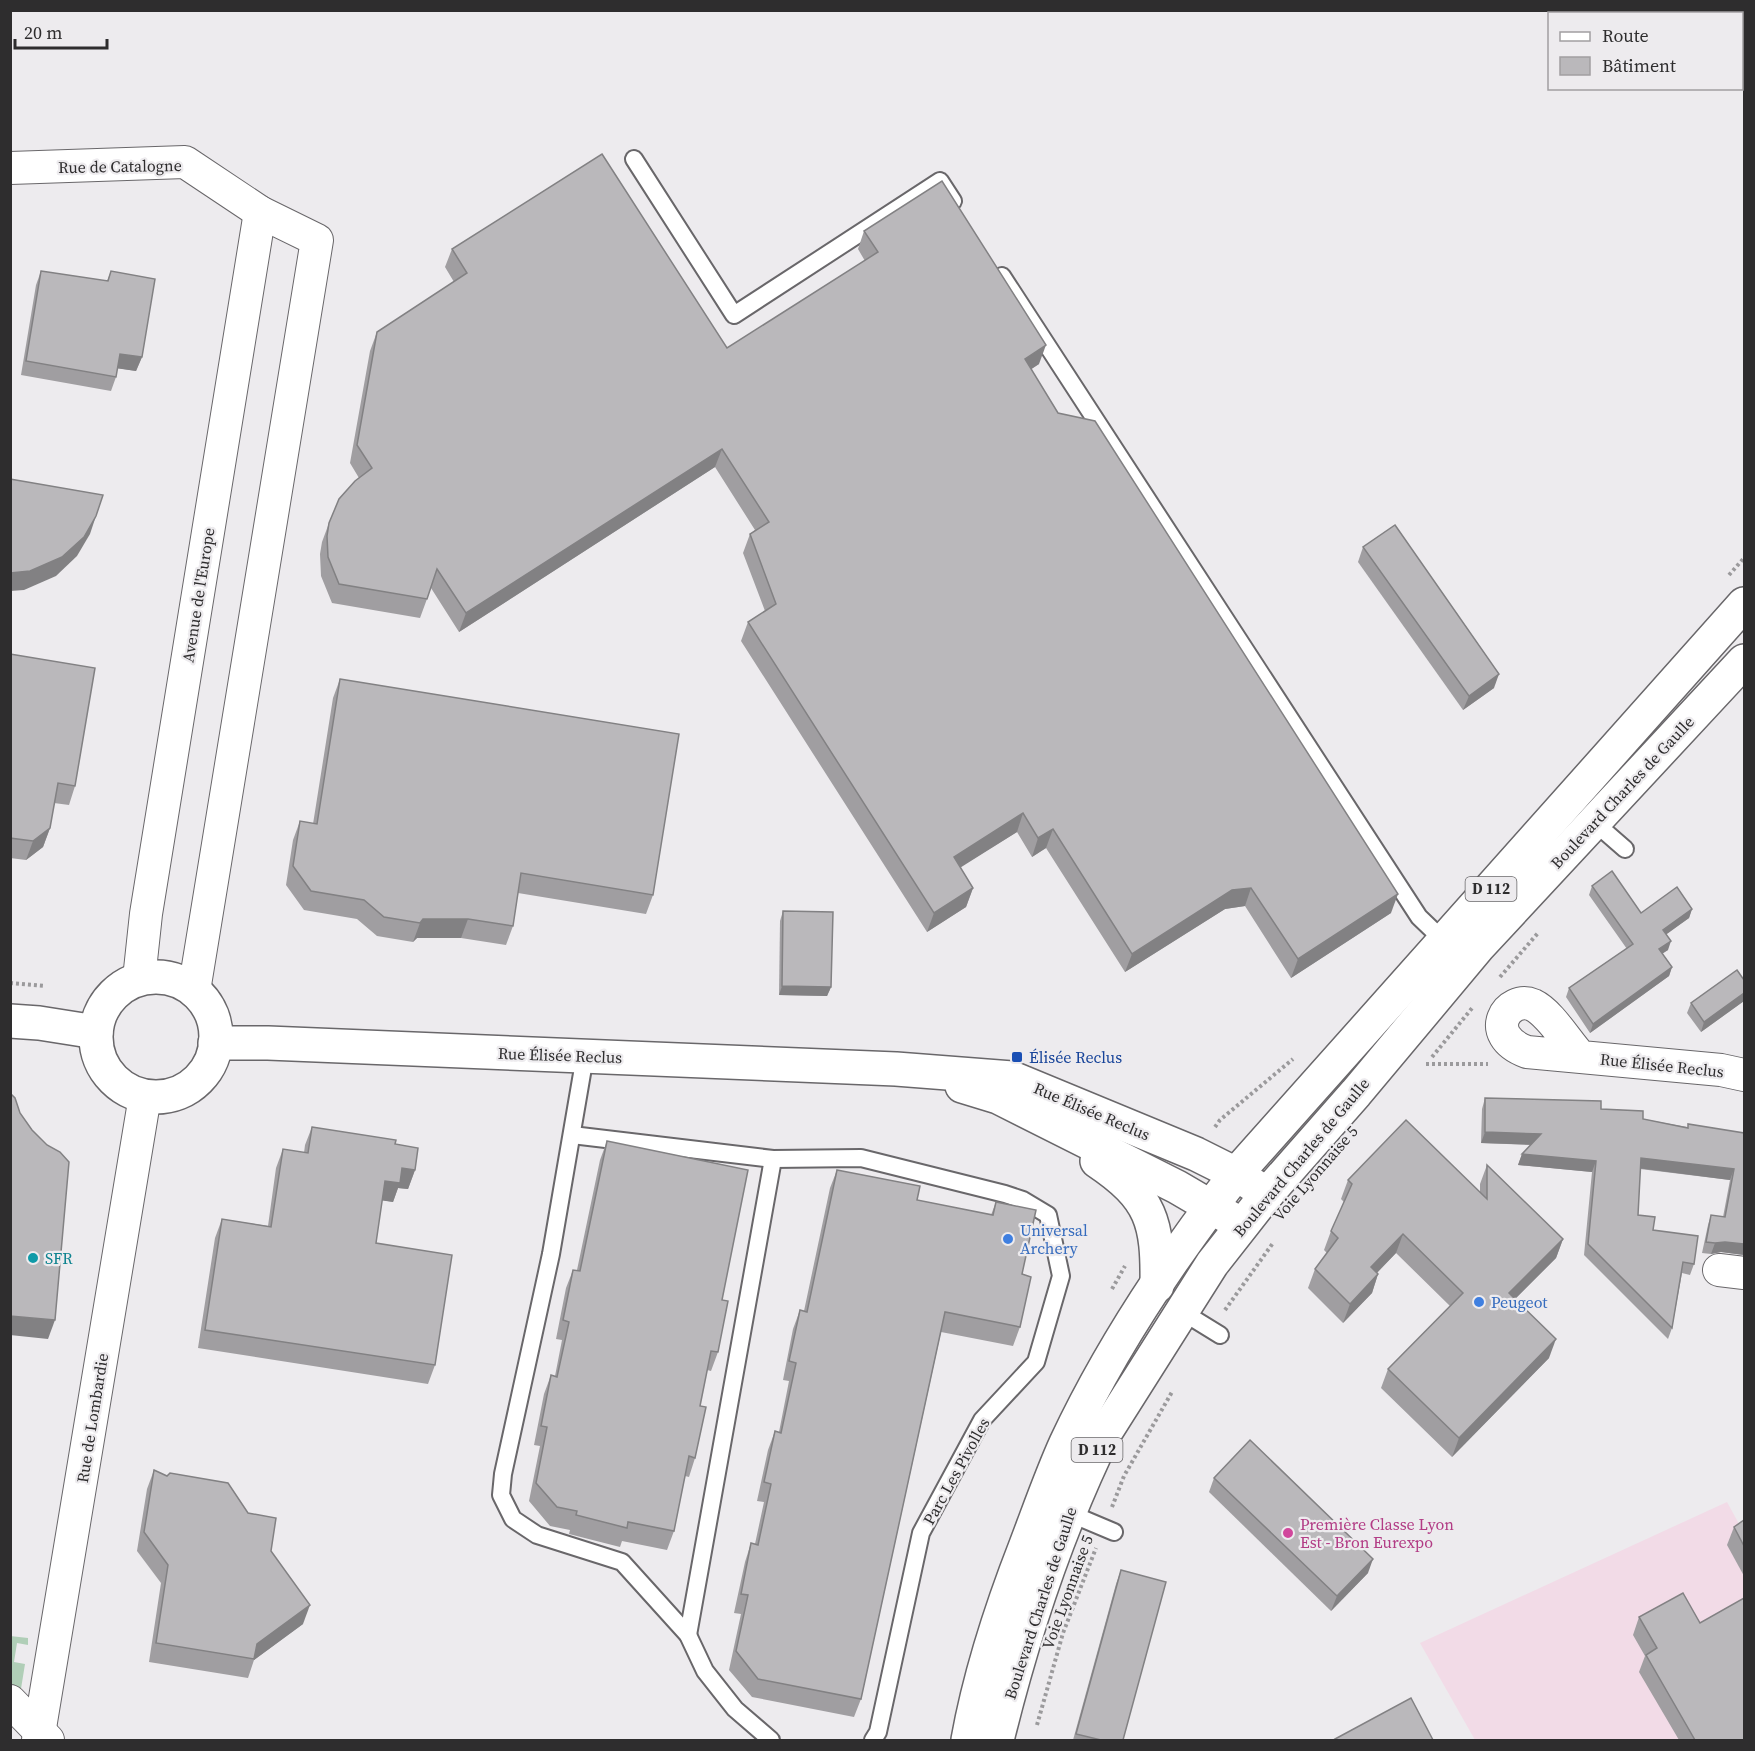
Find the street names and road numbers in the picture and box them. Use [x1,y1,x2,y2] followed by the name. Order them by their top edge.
[58,154,182,178] street label: Rue de Catalogne
[176,526,220,664] street label: Avenue de l'Europe
[1545,711,1699,873] street label: Boulevard Charles de Gaulle
[1466,877,1516,901] road number: D 112
[497,1042,623,1068] street label: Rue Élisée Reclus
[1599,1048,1725,1082] street label: Rue Élisée Reclus
[1228,1073,1374,1241] street label: Boulevard Charles de Gaulle
[1030,1077,1154,1145] street label: Rue Élisée Reclus
[1267,1121,1363,1225] street label: Voie Lyonnaise 5
[71,1352,113,1484] street label: Rue de Lombardie
[917,1414,995,1528] street label: Parc Les Pivolles
[1072,1438,1122,1462] road number: D 112
[998,1504,1082,1702] street label: Boulevard Charles de Gaulle
[1036,1532,1098,1652] street label: Voie Lyonnaise 5

